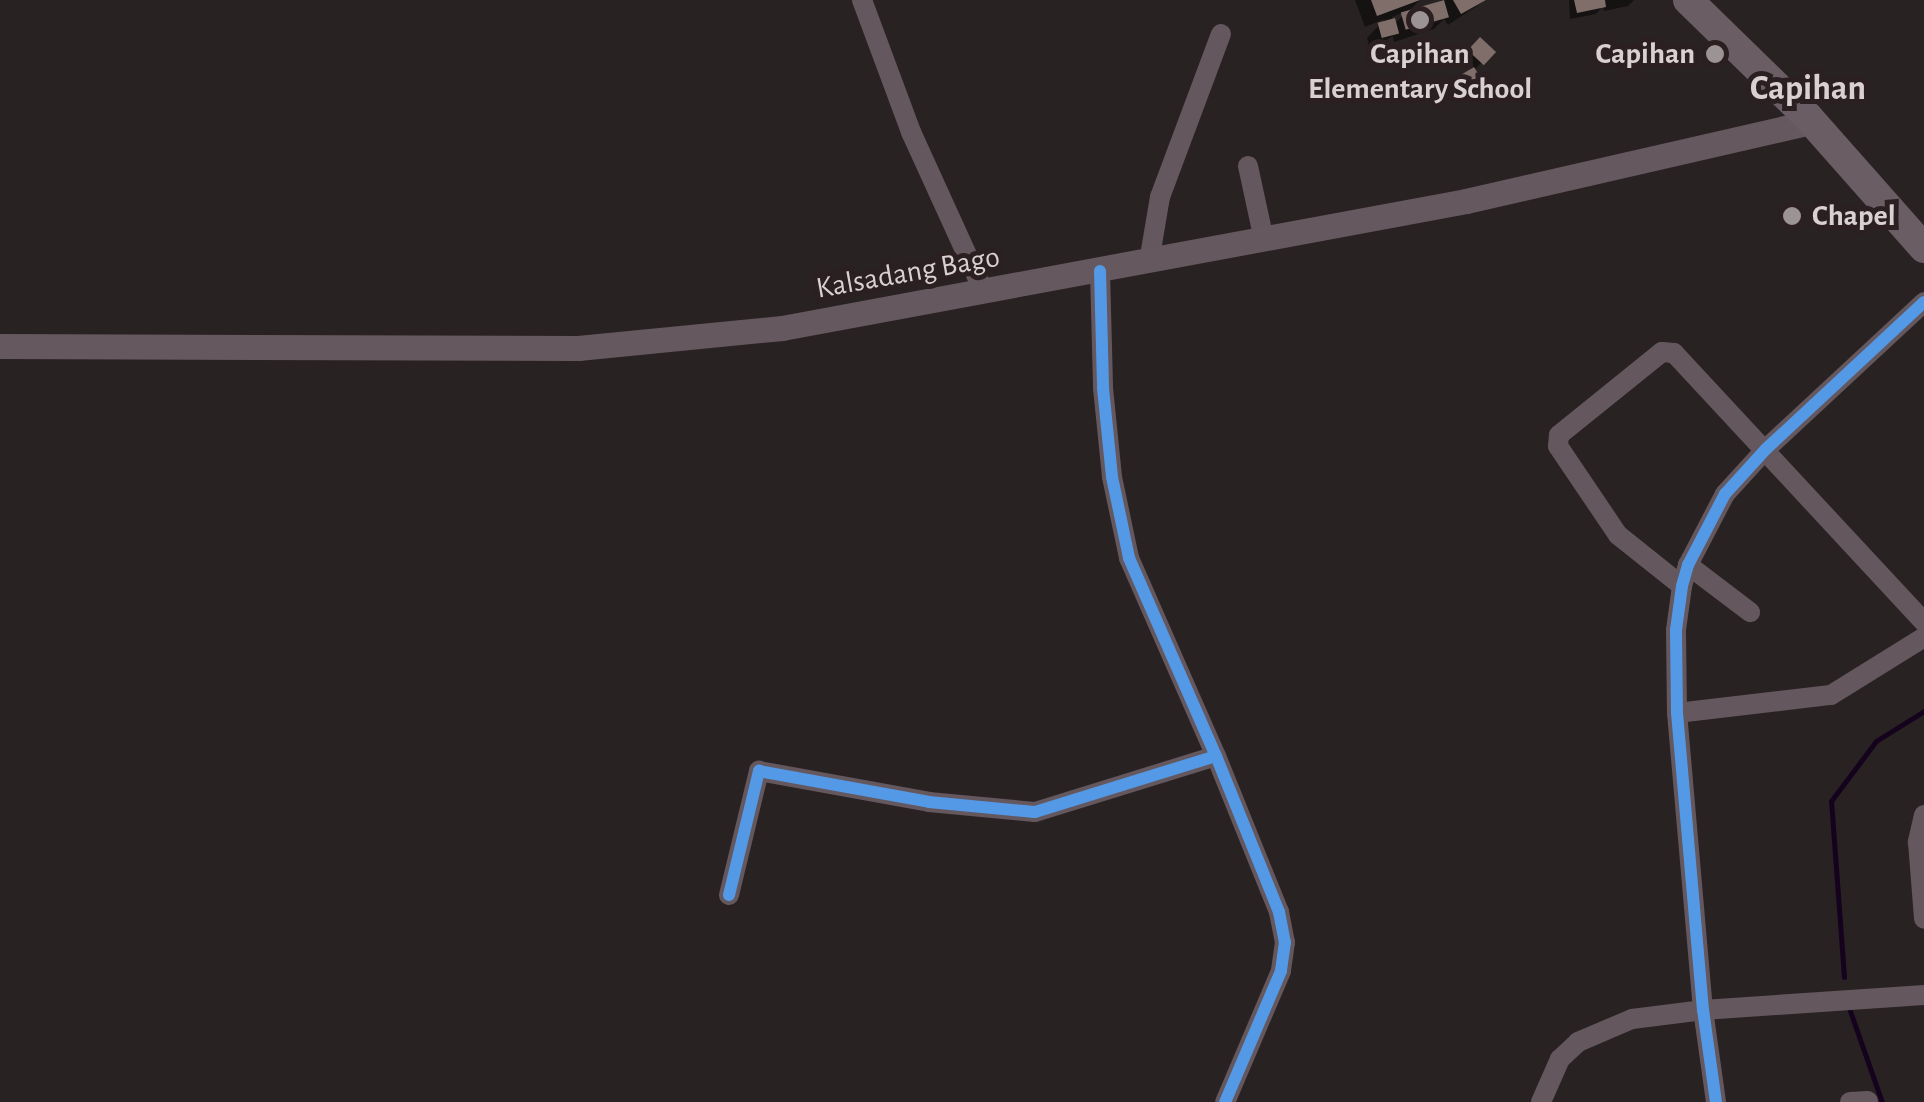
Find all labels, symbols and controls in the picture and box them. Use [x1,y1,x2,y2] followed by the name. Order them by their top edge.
[1409,9,1431,31] marker: Capihan Elementary School
[1308,36,1532,106] place label: Capihan Elementary School
[1596,36,1695,72] place label: Capihan
[1704,43,1726,65] marker: Capihan
[1750,68,1866,110] district label: Capihan
[1812,198,1896,234] place label: Chapel
[1781,205,1803,227] marker: Chapel
[813,239,1003,307] street label: Kalsadang Bago

